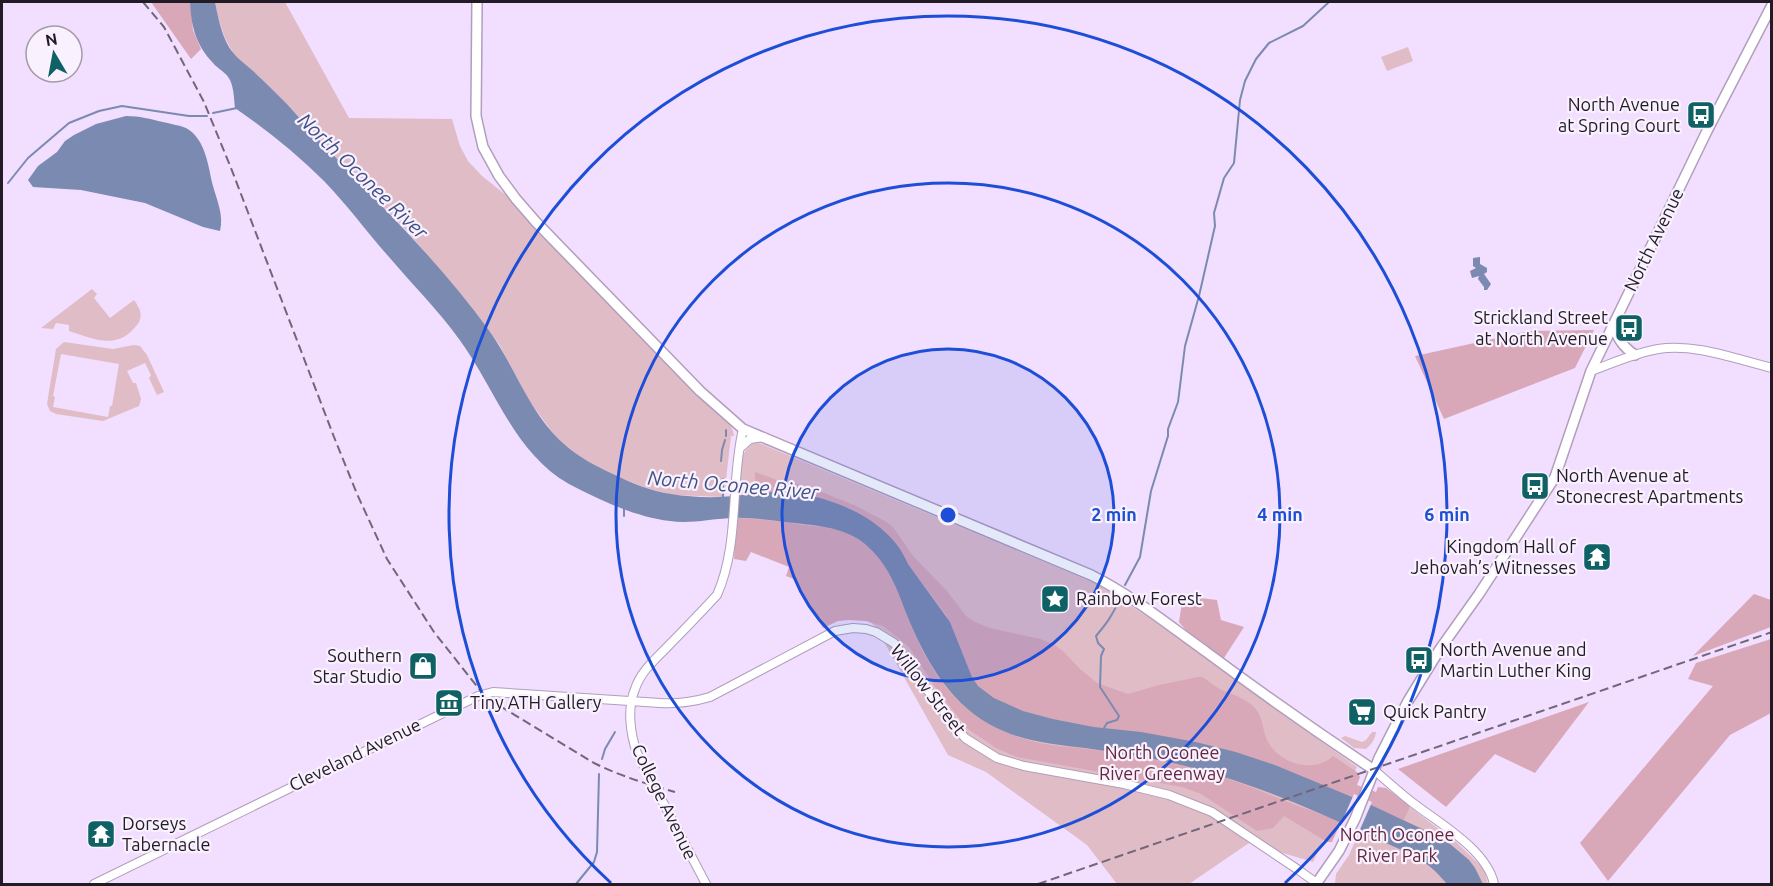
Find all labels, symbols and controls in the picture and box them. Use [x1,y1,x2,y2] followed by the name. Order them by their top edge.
[24,24,84,84] north arrow
[44,29,59,49] text: N
[1558,94,1680,135] place label: North Avenue at Spring Court
[1685,99,1717,131] bus stop icon: North Avenue at Spring Court
[294,108,434,244] water label: North Oconee River
[1619,185,1687,294] street label: North Avenue
[1474,307,1608,348] place label: Strickland Street at North Avenue
[1613,312,1645,344] bus stop icon: Strickland Street at North Avenue
[1556,465,1744,506] place label: North Avenue at Stonecrest Apartments
[647,466,821,504] water label: North Oconee River
[1519,470,1551,502] bus stop icon: North Avenue at Stonecrest Apartments
[1091,504,1137,524] text: 2 min
[1257,504,1303,524] text: 4 min
[1424,504,1470,524] text: 6 min
[938,505,958,525] centre of rings
[1411,536,1576,577] place label: Kingdom Hall of Jehovah’s Witnesses
[1581,541,1613,573] temple icon: Kingdom Hall of Jehovah’s Witnesses
[1039,583,1071,615] place icon: Rainbow Forest
[1076,588,1202,608] place label: Rainbow Forest
[1440,639,1592,680] place label: North Avenue and Martin Luther King
[887,640,970,739] street label: Willow Street
[1403,644,1435,676] bus stop icon: North Avenue and Martin Luther King
[313,645,402,686] place label: Southern Star Studio
[407,650,439,682] shop icon: Southern Star Studio
[433,687,465,719] museum icon: Tiny ATH Gallery
[470,692,602,712] place label: Tiny ATH Gallery
[1346,696,1378,728] supermarket icon: Quick Pantry
[1383,701,1487,722] place label: Quick Pantry
[285,714,424,795] street label: Cleveland Avenue
[628,741,701,863] street label: College Avenue
[1099,742,1225,783] park label: North Oconee River Greenway
[122,813,210,854] place label: Dorseys Tabernacle
[85,818,117,850] temple icon: Dorseys Tabernacle
[1340,824,1454,865] park label: North Oconee River Park

